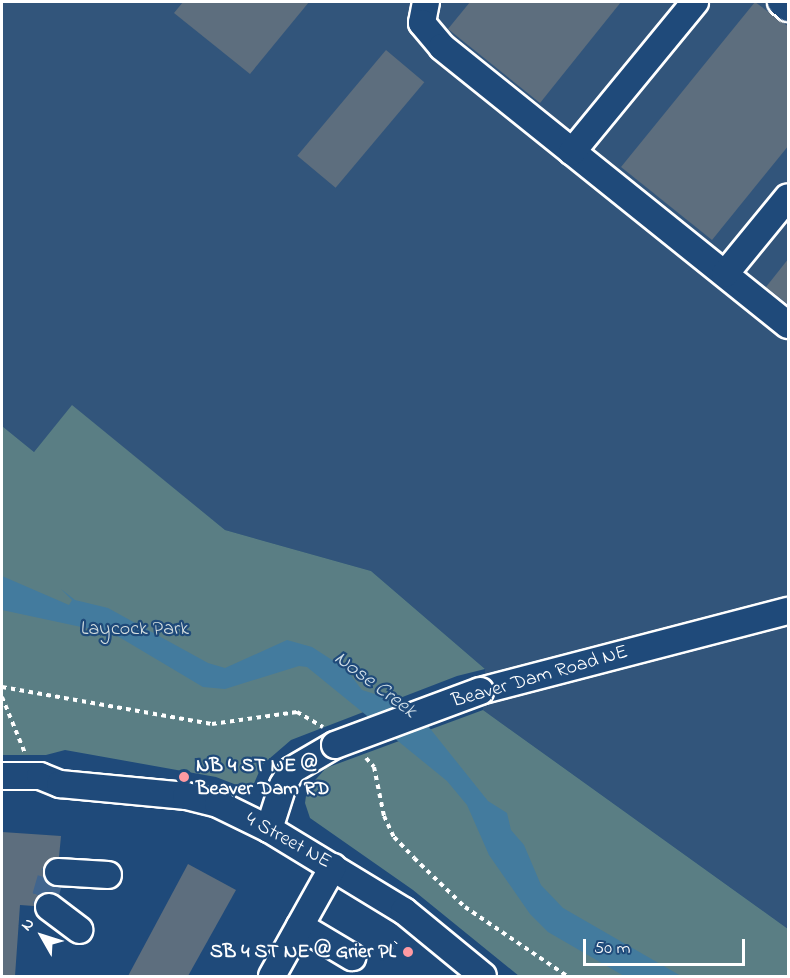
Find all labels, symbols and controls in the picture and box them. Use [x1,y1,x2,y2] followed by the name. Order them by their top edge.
[81,617,189,641] park label: Laycock Park
[449,640,631,714] street label: Beaver Dam Road NE
[329,646,421,724] water label: Nose Creek
[196,754,329,801] place label: NB 4 ST NE @ Beaver Dam RD
[177,770,191,784] marker: NB 4 ST NE @ Beaver Dam RD
[241,808,335,874] street label: 4 Street NE
[12,906,72,966] north arrow
[15,913,41,936] text: N
[586,927,748,965] scale bar
[594,936,631,962] text: 50 m
[210,940,396,964] place label: SB 4 ST NE @ Grier PL
[401,945,415,959] marker: SB 4 ST NE @ Grier PL

